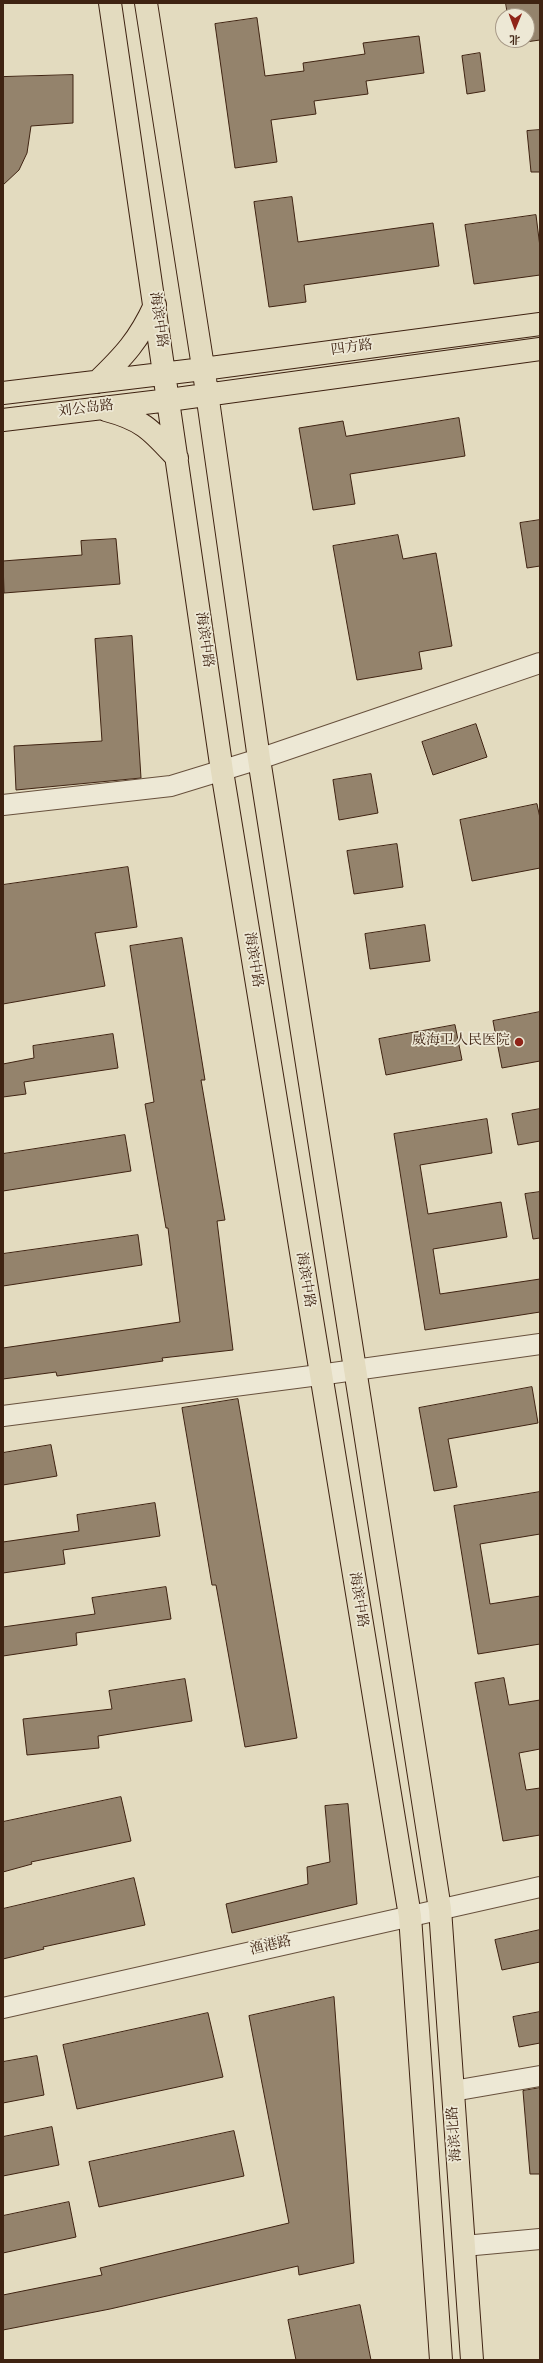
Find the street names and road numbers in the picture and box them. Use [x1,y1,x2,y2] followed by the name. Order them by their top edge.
[145,291,169,349] street label: 海滨中路
[330,338,374,360] street label: 四方路
[57,398,115,422] street label: 刘公岛路
[191,611,215,669] street label: 海滨中路
[239,931,265,989] street label: 海滨中路
[291,1251,317,1309] street label: 海滨中路
[344,1571,370,1629] street label: 海滨中路
[249,1934,293,1960] street label: 渔港路
[446,2105,466,2163] street label: 海滨北路

